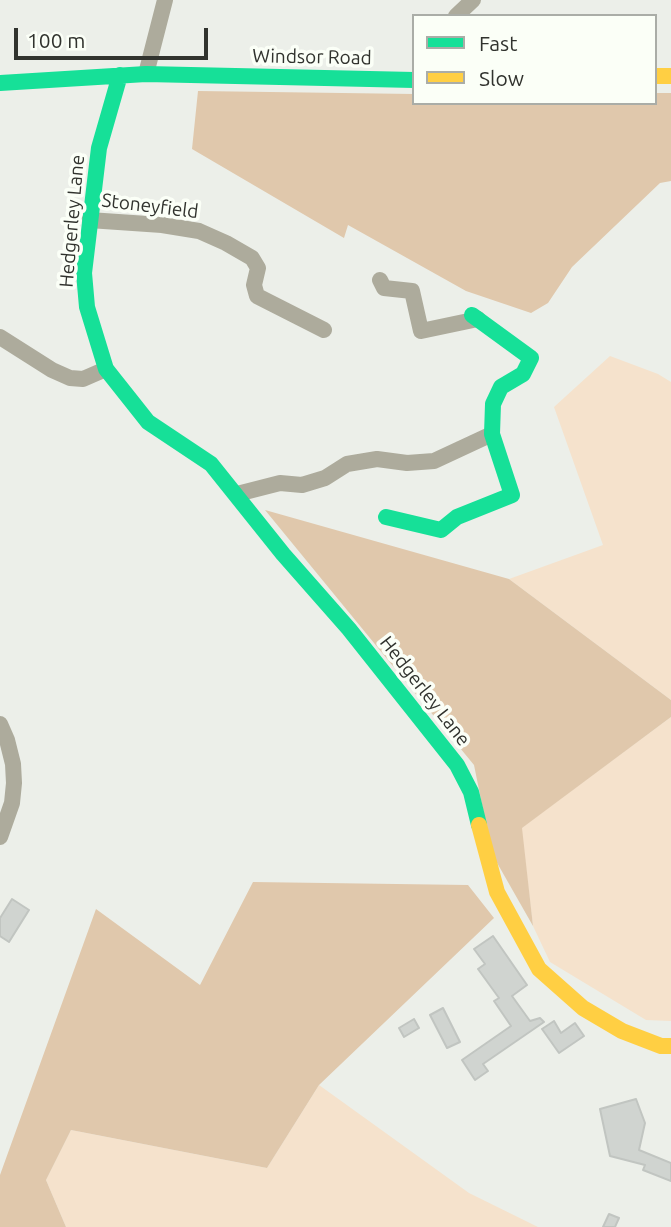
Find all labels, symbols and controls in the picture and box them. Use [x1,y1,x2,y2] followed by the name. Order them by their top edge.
[18,14,212,58] scale bar
[412,14,657,105] legend
[27,28,85,52] text: 100 m
[479,31,517,55] text: Fast
[252,45,372,69] street label: Windsor Road
[479,66,524,90] text: Slow
[55,154,89,288] street label: Hedgerley Lane
[100,189,200,223] street label: Stoneyfield
[375,631,475,751] street label: Hedgerley Lane

